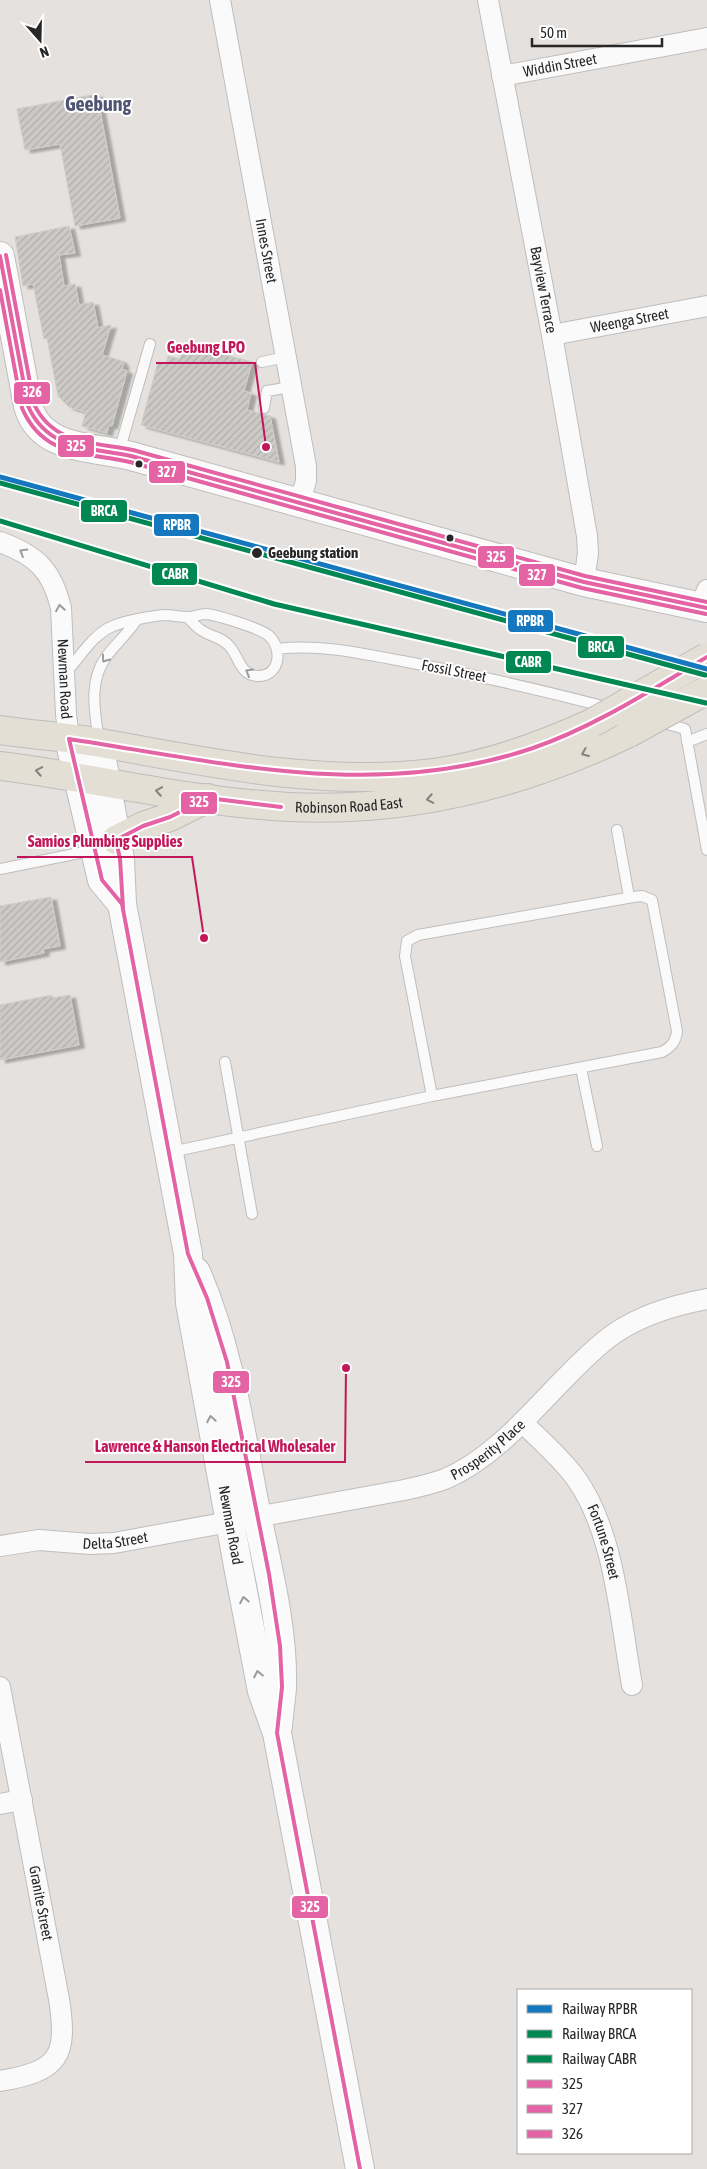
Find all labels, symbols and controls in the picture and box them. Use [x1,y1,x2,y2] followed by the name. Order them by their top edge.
[15,15,65,65] north arrow
[532,15,662,47] scale bar
[540,24,567,41] text: 50 m
[38,43,51,61] text: N
[522,50,598,80] street label: Widdin Street
[65,92,131,115] district label: Geebung
[252,217,281,284] street label: Innes Street
[527,245,560,335] street label: Bayview Terrace
[589,304,670,336] street label: Weenga Street
[156,332,255,363] callout: Geebung LPO
[167,338,245,356] text: Geebung LPO
[13,381,51,405] line badge: 326
[22,384,42,400] text: 326
[57,434,95,458] line badge: 325
[66,438,86,454] text: 325
[134,459,144,469] unlabelled marker
[148,460,186,484] line badge: 327
[157,464,177,480] text: 327
[80,499,128,523] line badge: BRCA
[91,503,117,519] text: BRCA
[153,513,200,537] line badge: RPBR
[163,517,191,533] text: RPBR
[445,533,455,543] unlabelled marker
[268,544,358,561] place label: Geebung station
[477,545,515,569] line badge: 325
[250,546,264,560] marker: Geebung station
[19,548,28,558] one-way arrow
[486,549,506,565] text: 325
[151,562,198,586] line badge: CABR
[518,563,556,587] line badge: 327
[162,566,188,582] text: CABR
[527,567,547,583] text: 327
[55,604,66,612] one-way arrow
[507,609,554,633] line badge: RPBR
[516,613,544,629] text: RPBR
[577,635,625,659] line badge: BRCA
[54,638,76,720] street label: Newman Road
[588,639,614,655] text: BRCA
[505,650,552,674] line badge: CABR
[102,653,111,663] one-way arrow
[515,654,541,670] text: CABR
[420,656,488,685] street label: Fossil Street
[246,668,255,678] one-way arrow
[581,747,590,758] one-way arrow
[34,767,43,777] one-way arrow
[155,786,164,796] one-way arrow
[180,791,218,815] line badge: 325
[295,793,404,816] street label: Robinson Road East
[425,793,434,804] one-way arrow
[189,794,209,810] text: 325
[17,826,192,857] callout: Samios Plumbing Supplies
[28,832,183,850] text: Samios Plumbing Supplies
[212,1370,250,1394] line badge: 325
[221,1374,241,1390] text: 325
[206,1415,217,1423] one-way arrow
[448,1415,528,1483] street label: Prosperity Place
[85,1431,345,1462] callout: Lawrence & Hanson Electrical Wholesaler
[95,1437,336,1455] text: Lawrence & Hanson Electrical Wholesaler
[215,1484,247,1566] street label: Newman Road
[584,1501,623,1581] street label: Fortune Street
[82,1528,149,1552] street label: Delta Street
[239,1596,250,1605] one-way arrow
[253,1670,264,1679] one-way arrow
[26,1864,57,1942] street label: Granite Street
[291,1895,329,1919] line badge: 325
[300,1899,320,1915] text: 325
[517,1989,692,2154] legend
[562,2000,638,2017] text: Railway RPBR
[562,2025,637,2042] text: Railway BRCA
[562,2050,637,2067] text: Railway CABR
[562,2075,583,2092] text: 325
[562,2100,583,2117] text: 327
[562,2125,583,2142] text: 326

